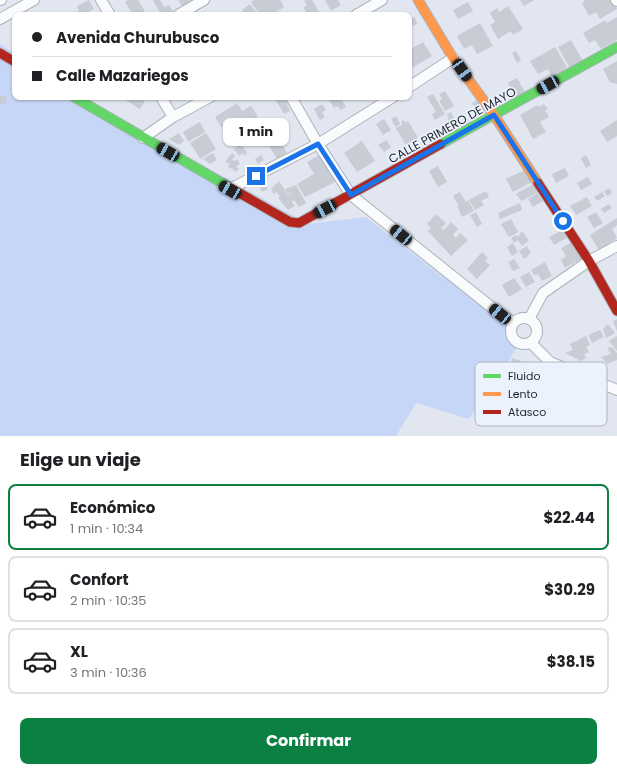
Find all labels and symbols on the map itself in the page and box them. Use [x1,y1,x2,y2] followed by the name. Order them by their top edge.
[450,57,474,83] car
[535,74,561,96] car
[385,83,519,167] street label: CALLE PRIMERO DE MAYO
[223,118,289,146] callout: 1 min
[155,141,181,163] car
[247,167,265,185] route end
[217,179,243,201] car
[312,198,338,220] car
[554,212,572,230] route start
[388,223,414,247] car
[487,302,513,326] car
[475,362,607,426] legend
[508,368,540,384] text: Fluido
[508,386,538,402] text: Lento
[508,404,546,420] text: Atasco

